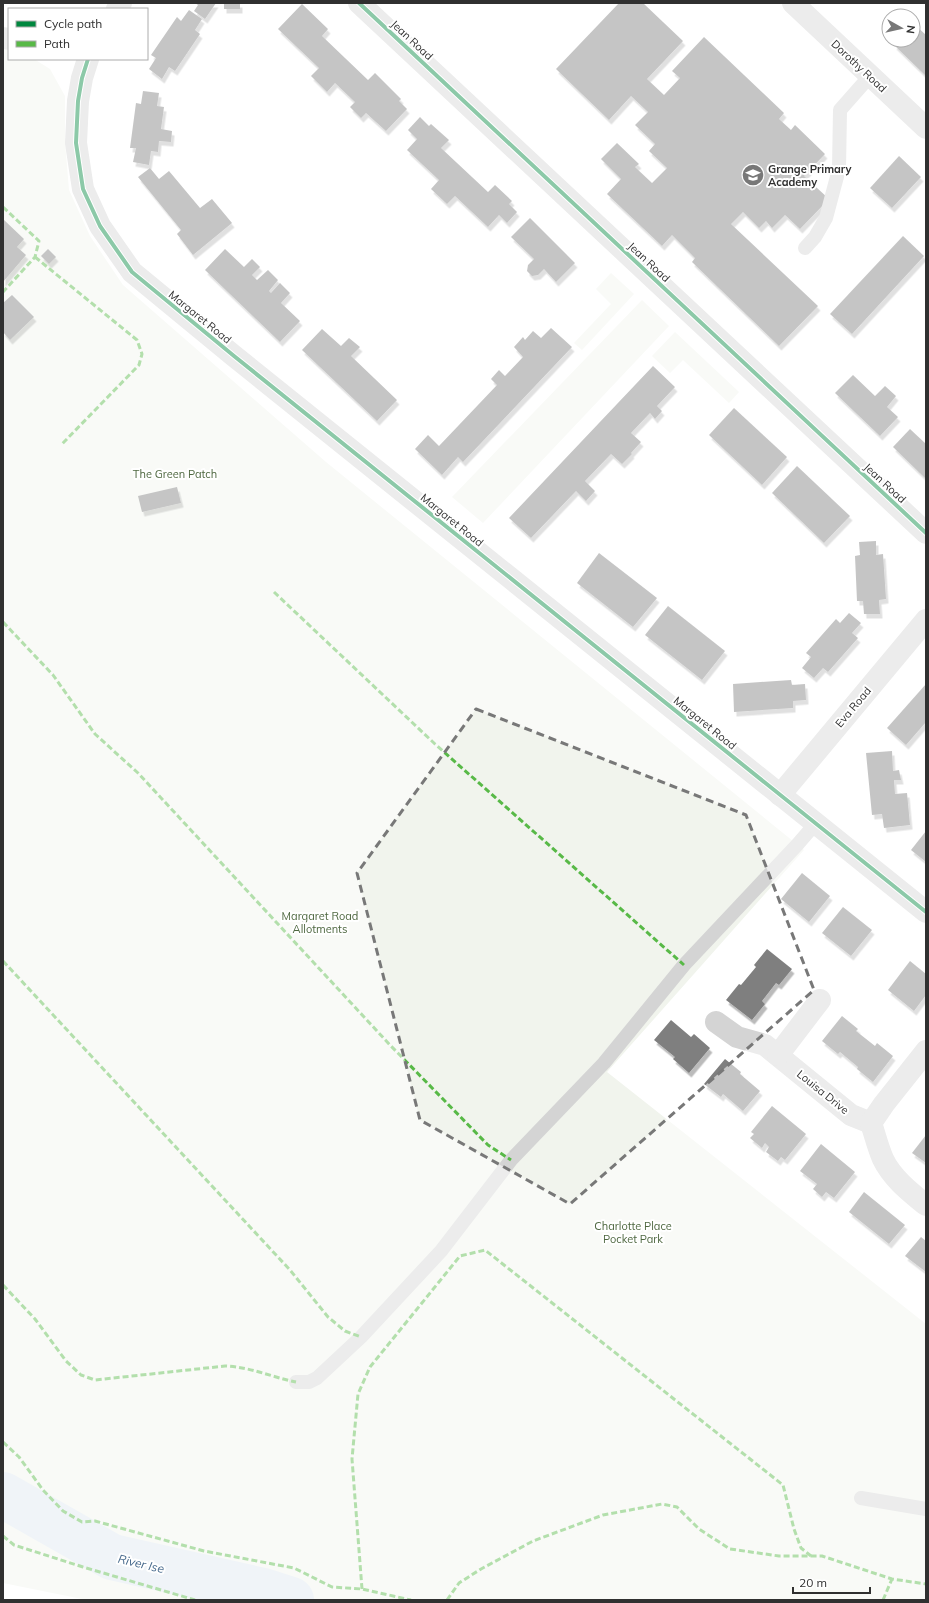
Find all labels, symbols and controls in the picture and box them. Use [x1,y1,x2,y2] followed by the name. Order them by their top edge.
[8,8,148,60] legend
[881,8,921,48] north arrow
[44,16,102,31] text: Cycle path
[388,17,436,63] street label: Jean Road
[903,24,918,34] text: N
[44,36,70,51] text: Path
[828,37,890,95] street label: Dorothy Road
[740,162,766,188] school or university icon: Grange Primary Academy
[768,162,852,189] place label: Grange Primary Academy
[625,239,673,285] street label: Jean Road
[166,287,234,347] street label: Margaret Road
[861,460,909,506] street label: Jean Road
[133,467,217,481] park label: The Green Patch
[418,490,486,550] street label: Margaret Road
[832,684,874,730] street label: Eva Road
[671,693,739,753] street label: Margaret Road
[282,909,358,936] park label: Margaret Road Allotments
[794,1067,852,1117] street label: Louisa Drive
[594,1219,672,1246] park label: Charlotte Place Pocket Park
[116,1551,166,1576] water label: River Ise
[793,1569,870,1595] scale bar
[799,1575,827,1590] text: 20 m

